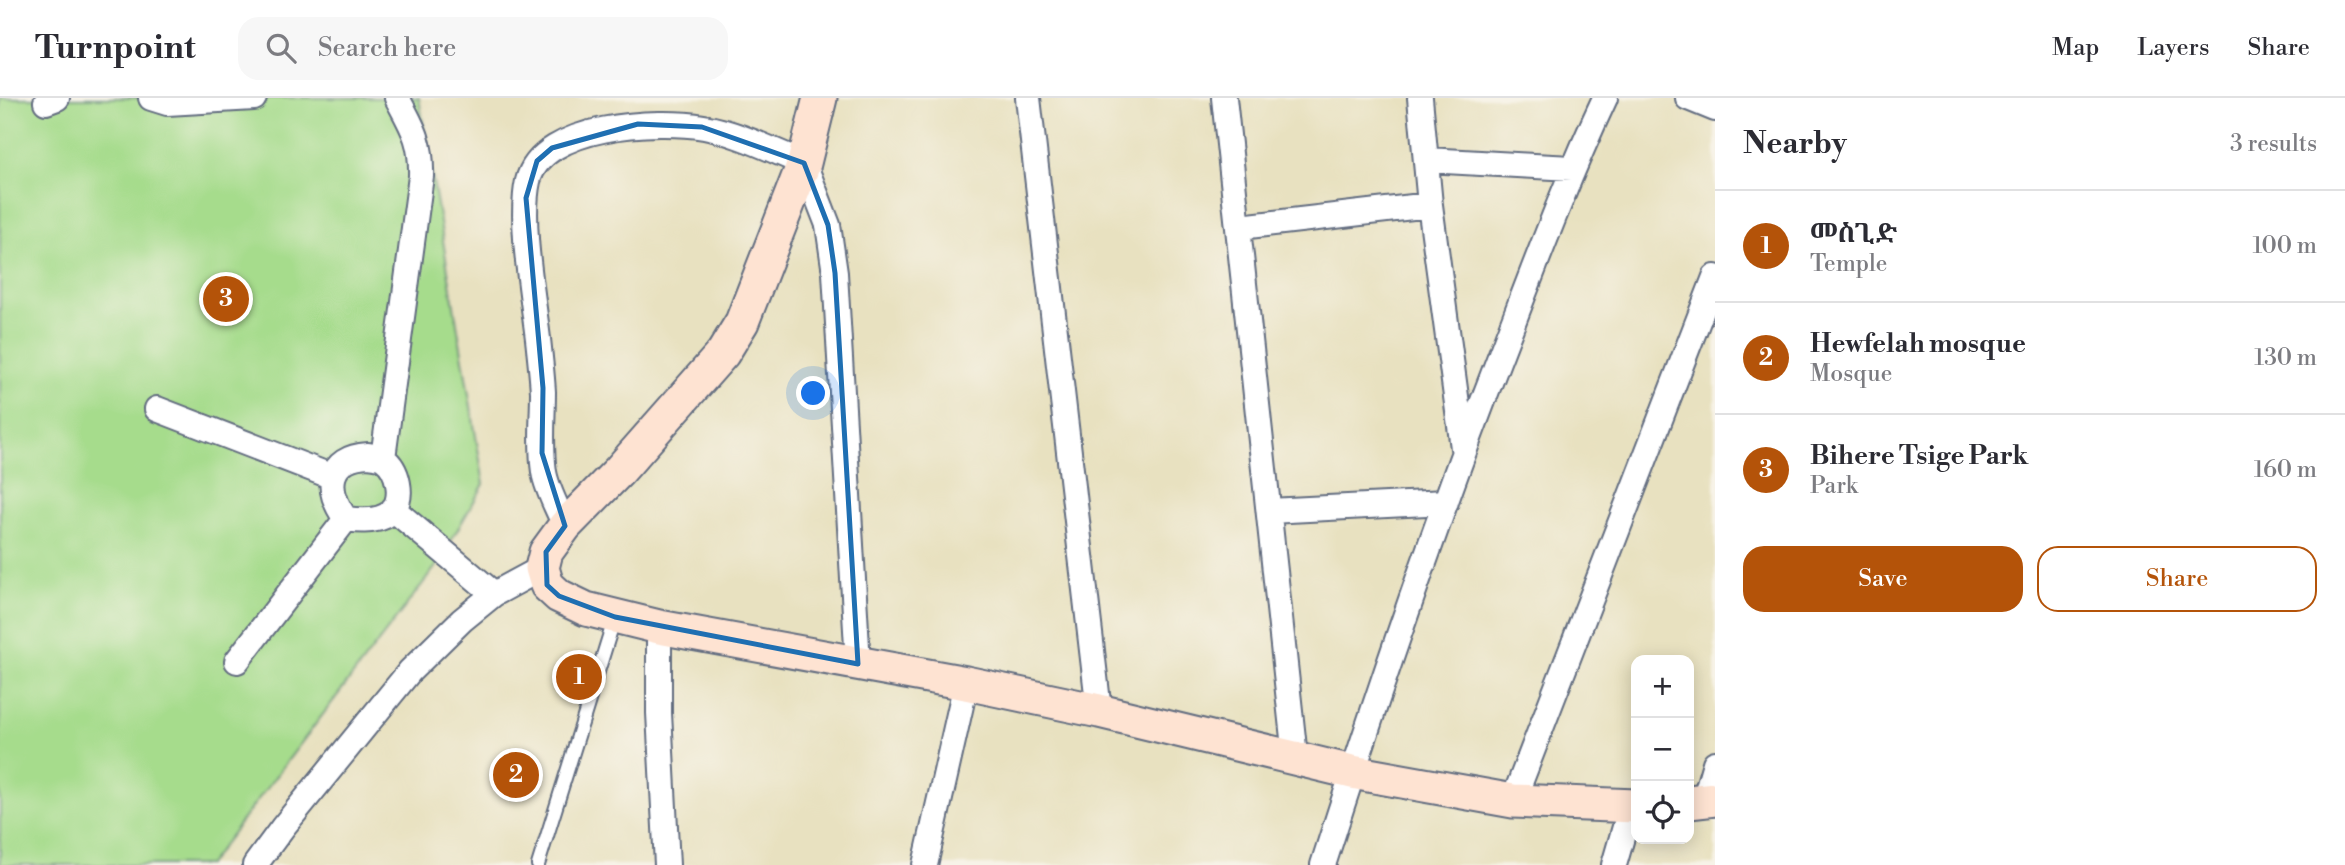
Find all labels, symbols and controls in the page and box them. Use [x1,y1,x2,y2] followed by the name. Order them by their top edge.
[238,17,728,80] search box
[35,28,196,69] text: Turnpoint
[262,29,300,67] icon: search
[318,32,456,64] text: Search here
[2052,33,2099,63] text: Map
[2137,33,2209,63] text: Layers
[2247,33,2310,63] text: Share
[1743,125,1847,163] text: Nearby
[2230,130,2317,158] text: 3 results
[1810,218,1897,250] text: መስጊድ
[1760,232,1772,260] text: 1
[2252,232,2317,260] text: 100 m
[1810,250,1888,278] text: Temple
[203,273,249,325] pin: 3
[1810,328,2026,360] text: Hewfelah mosque
[1759,344,1773,372] text: 2
[2254,344,2317,372] text: 130 m
[1810,360,1892,388] text: Mosque
[796,376,830,410] your location
[1810,440,2028,472] text: Bihere Tsige Park
[1759,456,1773,484] text: 3
[2254,456,2317,484] text: 160 m
[1810,472,1858,500] text: Park
[1743,546,2023,612] button: Save
[2037,546,2317,612] button: Share
[556,651,602,703] pin: 1
[1631,655,1694,844] map controls
[1631,655,1694,718] button: +
[1631,718,1694,781] button: −
[493,749,539,801] pin: 2
[1631,781,1694,844] button: locate

